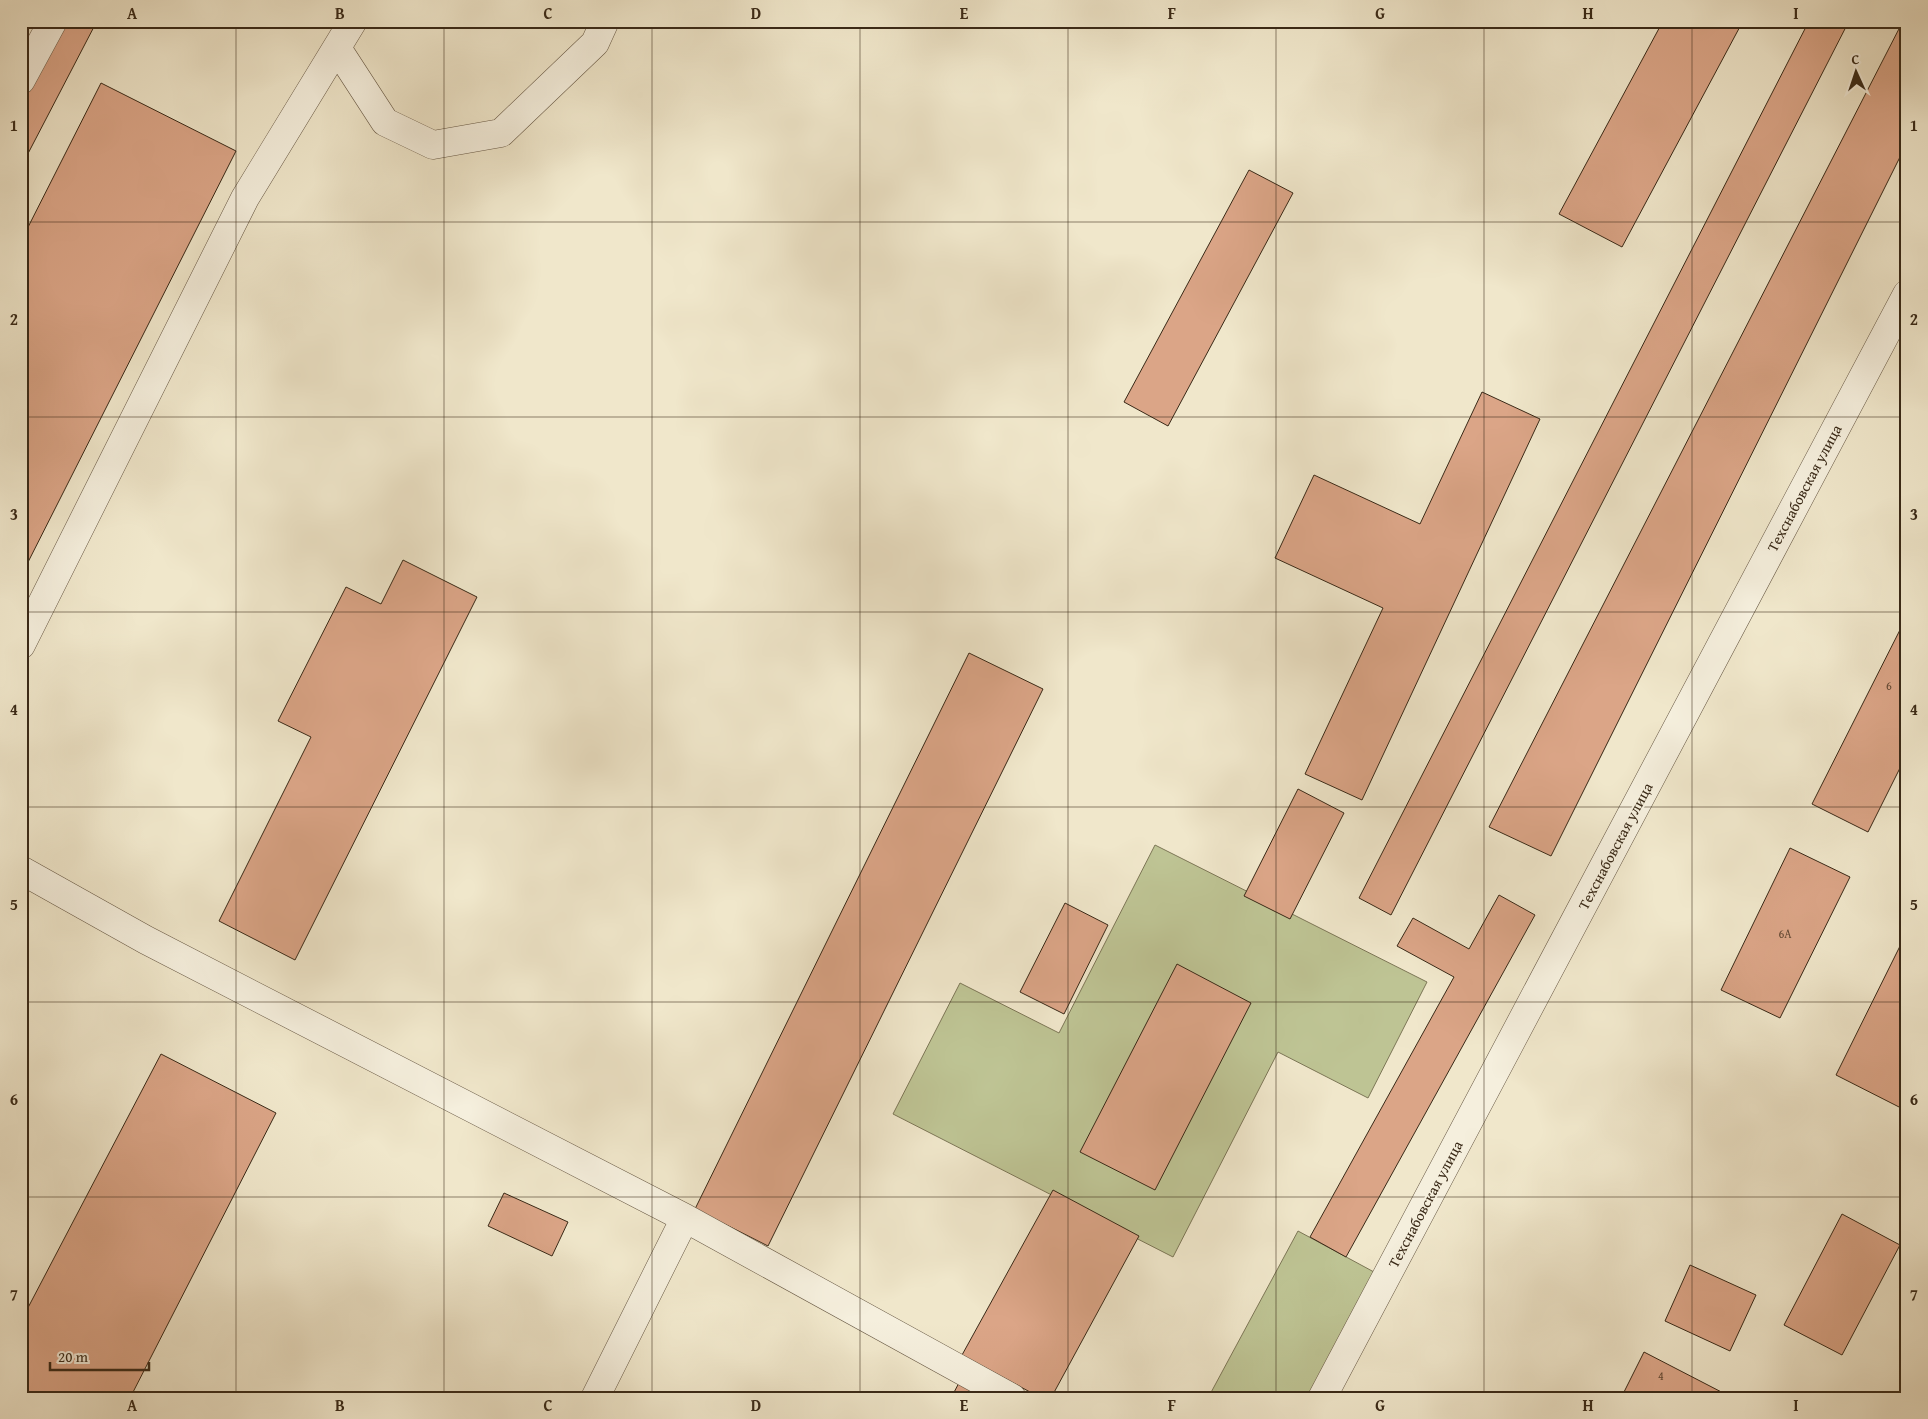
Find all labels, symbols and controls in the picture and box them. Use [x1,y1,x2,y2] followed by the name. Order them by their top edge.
[127,1,138,25] text: A
[335,1,345,25] text: B
[543,1,553,25] text: C
[751,1,761,25] text: D
[960,1,969,25] text: E
[1168,1,1176,25] text: F
[1375,1,1385,25] text: G
[1582,1,1594,25] text: H
[1793,1,1799,25] text: I
[1830,48,1880,98] north arrow
[1851,49,1860,69] text: С
[10,113,18,137] text: 1
[1910,113,1918,137] text: 1
[10,307,18,331] text: 2
[1910,307,1918,331] text: 2
[1762,420,1847,555] street label: Техснабовская улица
[10,502,18,526] text: 3
[1910,502,1918,526] text: 3
[1886,677,1892,694] house number: 6
[10,697,18,721] text: 4
[1910,697,1918,721] text: 4
[1573,778,1658,913] street label: Техснабовская улица
[10,892,18,916] text: 5
[1910,892,1918,916] text: 5
[1778,925,1792,942] house number: 6А
[10,1087,18,1111] text: 6
[1910,1087,1918,1111] text: 6
[1383,1136,1468,1271] street label: Техснабовская улица
[10,1282,18,1306] text: 7
[1910,1282,1918,1306] text: 7
[50,1339,149,1371] scale bar
[58,1346,89,1367] text: 20 m
[1658,1367,1664,1384] house number: 4
[127,1393,138,1417] text: A
[335,1393,345,1417] text: B
[543,1393,553,1417] text: C
[751,1393,761,1417] text: D
[960,1393,969,1417] text: E
[1168,1393,1176,1417] text: F
[1375,1393,1385,1417] text: G
[1582,1393,1594,1417] text: H
[1793,1393,1799,1417] text: I

